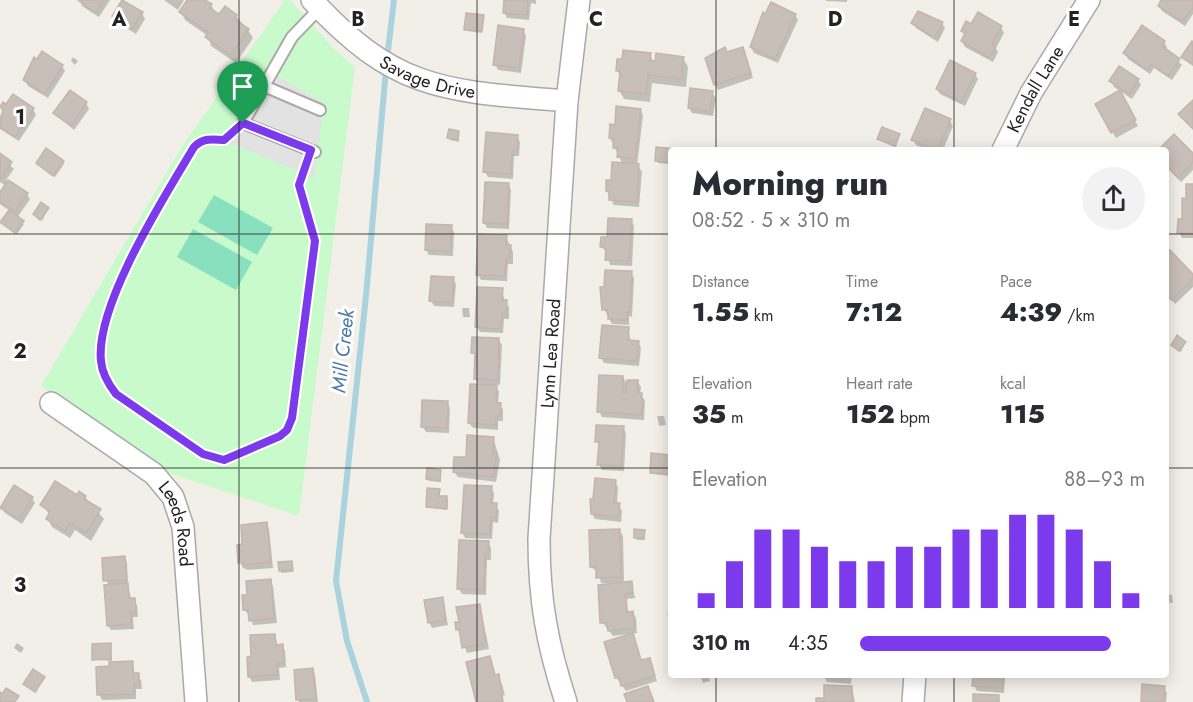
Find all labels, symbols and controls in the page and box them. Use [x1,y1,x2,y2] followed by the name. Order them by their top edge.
[111,5,127,34] text: A
[351,5,365,34] text: B
[589,5,603,34] text: C
[828,5,842,34] text: D
[1068,5,1080,34] text: E
[1000,41,1070,137] street label: Kendall Lane
[374,49,477,105] street label: Savage Drive
[217,61,268,123] pin
[226,70,259,103] icon: arrive
[15,103,25,132] text: 1
[692,160,888,207] text: Morning run
[1082,167,1145,230] button: share
[692,206,850,235] text: 08:52 · 5 × 310 m
[692,270,749,293] text: Distance
[846,270,878,293] text: Time
[1000,270,1032,293] text: Pace
[692,293,749,331] text: 1.55
[846,293,902,331] text: 7:12
[1000,293,1062,331] text: 4:39
[534,298,567,409] street label: Lynn Lea Road
[749,304,773,327] text: km
[1062,304,1095,327] text: /km
[324,306,362,394] water label: Mill Creek
[13,337,27,366] text: 2
[692,372,752,395] text: Elevation
[846,372,913,395] text: Heart rate
[1000,372,1026,395] text: kcal
[692,395,726,433] text: 35
[846,395,895,433] text: 152
[1000,395,1045,433] text: 115
[726,406,743,429] text: m
[895,406,930,429] text: bpm
[692,465,767,494] text: Elevation
[1064,465,1145,494] text: 88–93 m
[152,475,199,568] street label: Leeds Road
[14,571,26,600] text: 3
[692,629,750,658] text: 310 m
[788,629,828,658] text: 4:35

